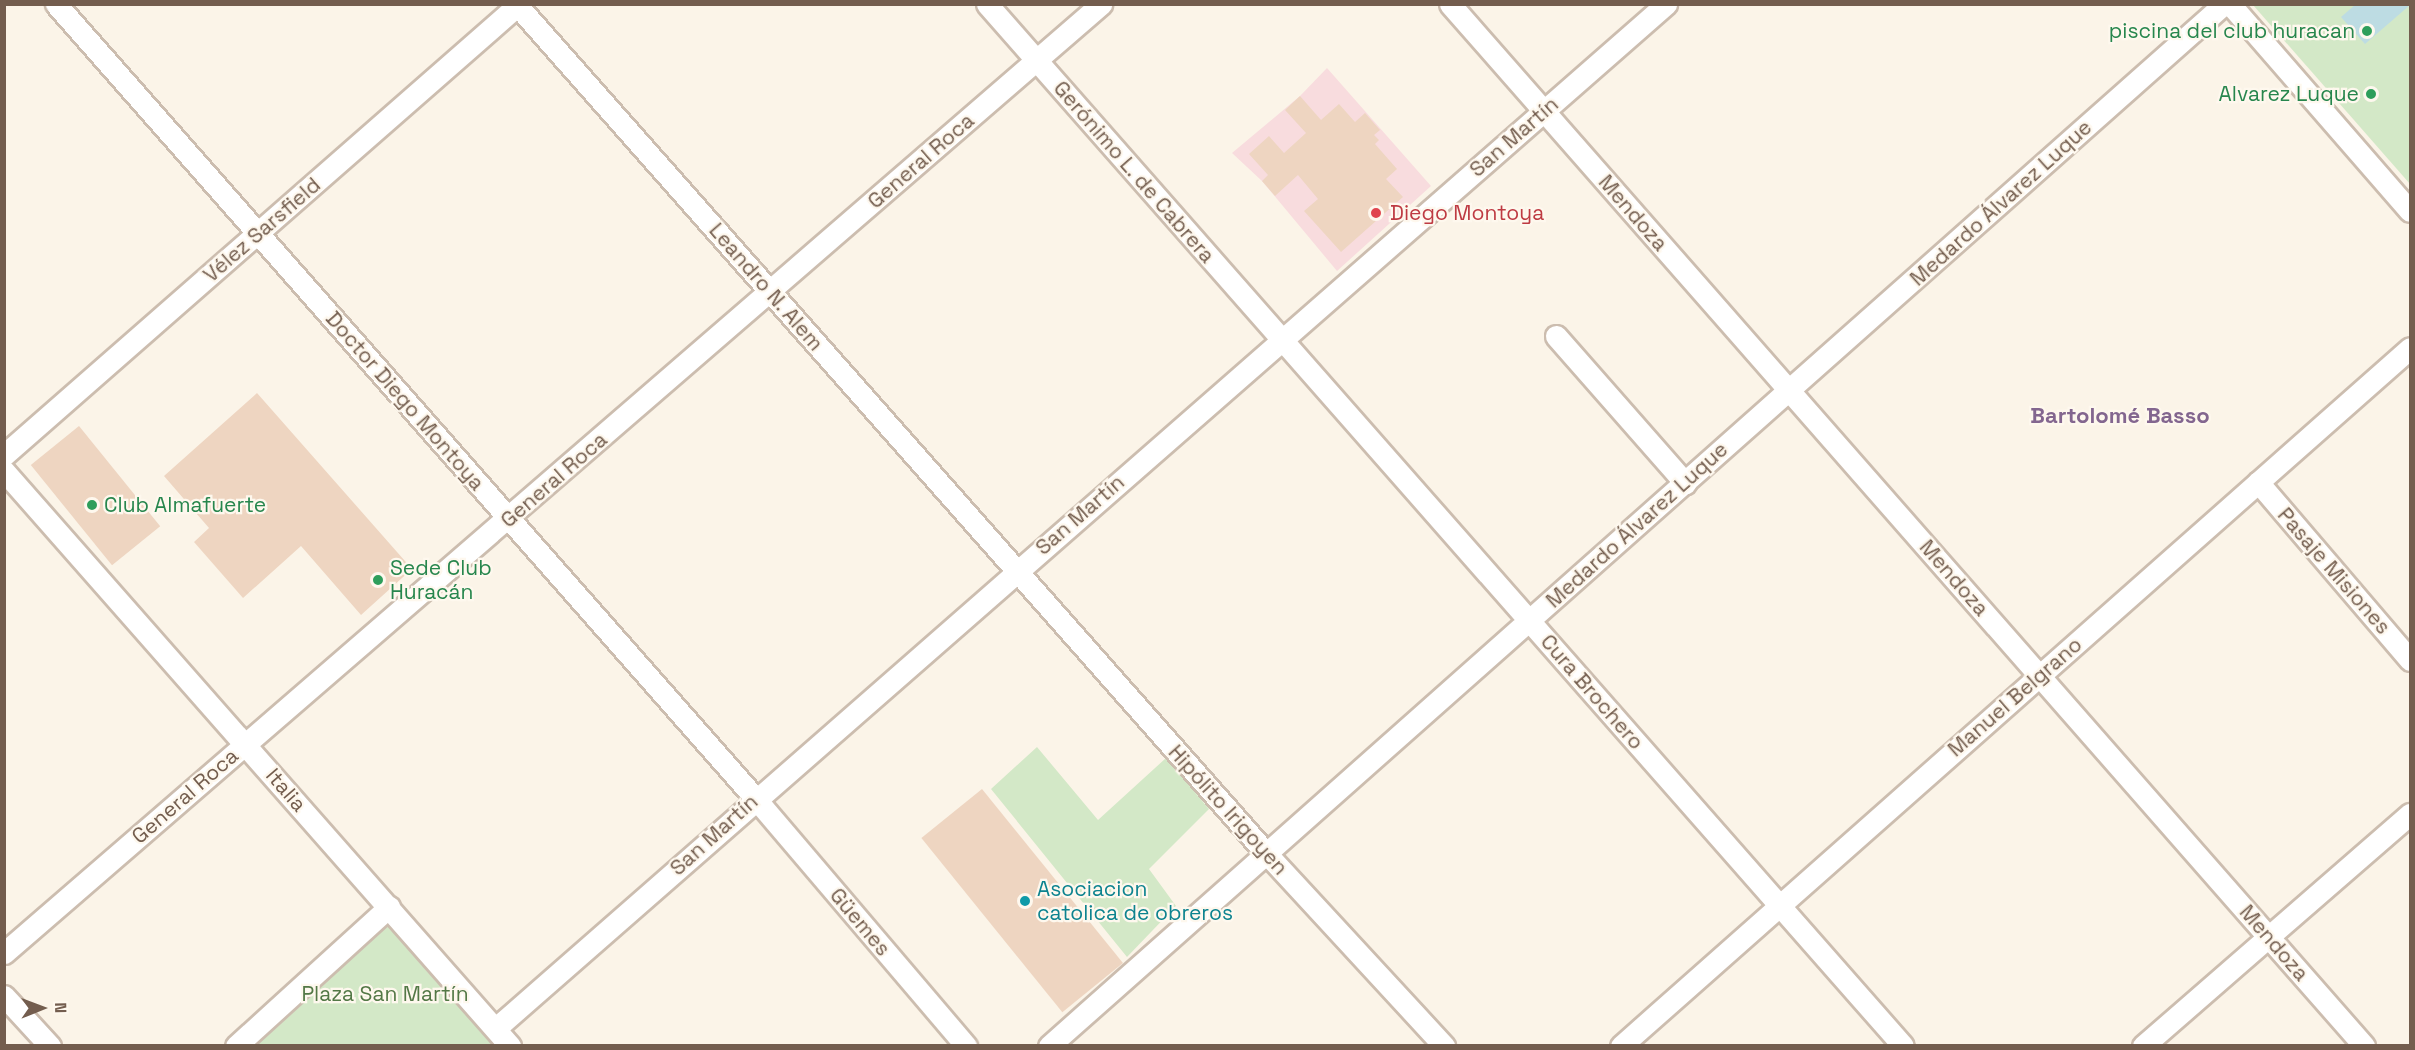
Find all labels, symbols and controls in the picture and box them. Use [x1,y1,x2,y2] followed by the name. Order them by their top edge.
[2109,18,2355,44] place label: piscina del club huracan
[2360,24,2374,38] marker: piscina del club huracan
[1048,76,1220,268] street label: Gerónimo L. de Cabrera
[2219,81,2359,107] place label: Alvarez Luque
[2364,87,2378,101] marker: Alvarez Luque
[1465,92,1563,182] street label: San Martín
[863,108,979,214] street label: General Roca
[1905,115,2097,291] street label: Medardo Álvarez Luque
[1593,170,1673,256] street label: Mendoza
[198,172,326,288] street label: Vélez Sarsfield
[1390,200,1544,226] place label: Diego Montoya
[1367,204,1385,222] marker: Diego Montoya
[703,218,829,356] street label: Leandro N. Alem
[320,306,490,496] street label: Doctor Diego Montoya
[2030,403,2210,429] district label: Bartolomé Basso
[496,427,612,533] street label: General Roca
[1541,437,1733,613] street label: Medardo Álvarez Luque
[1031,470,1129,560] street label: San Martín
[104,492,266,518] place label: Club Almafuerte
[85,498,99,512] marker: Club Almafuerte
[2272,503,2396,639] street label: Pasaje Misiones
[1914,535,1994,621] street label: Mendoza
[390,555,492,605] place label: Sede Club Huracán
[371,573,385,587] marker: Sede Club Huracán
[1535,629,1649,755] street label: Cura Brochero
[1943,632,2087,762] street label: Manuel Belgrano
[1163,740,1293,880] street label: Hipólito Irigoyen
[127,743,243,849] street label: General Roca
[260,763,312,817] street label: Italia
[665,789,763,881] street label: San Martín
[1037,876,1233,926] place label: Asociacion catolica de obreros
[824,883,896,961] street label: Güemes
[1018,894,1032,908] marker: Asociacion catolica de obreros
[2234,900,2314,986] street label: Mendoza
[12,978,72,1038] north arrow
[301,981,469,1007] park label: Plaza San Martín
[50,1002,71,1013] text: N

